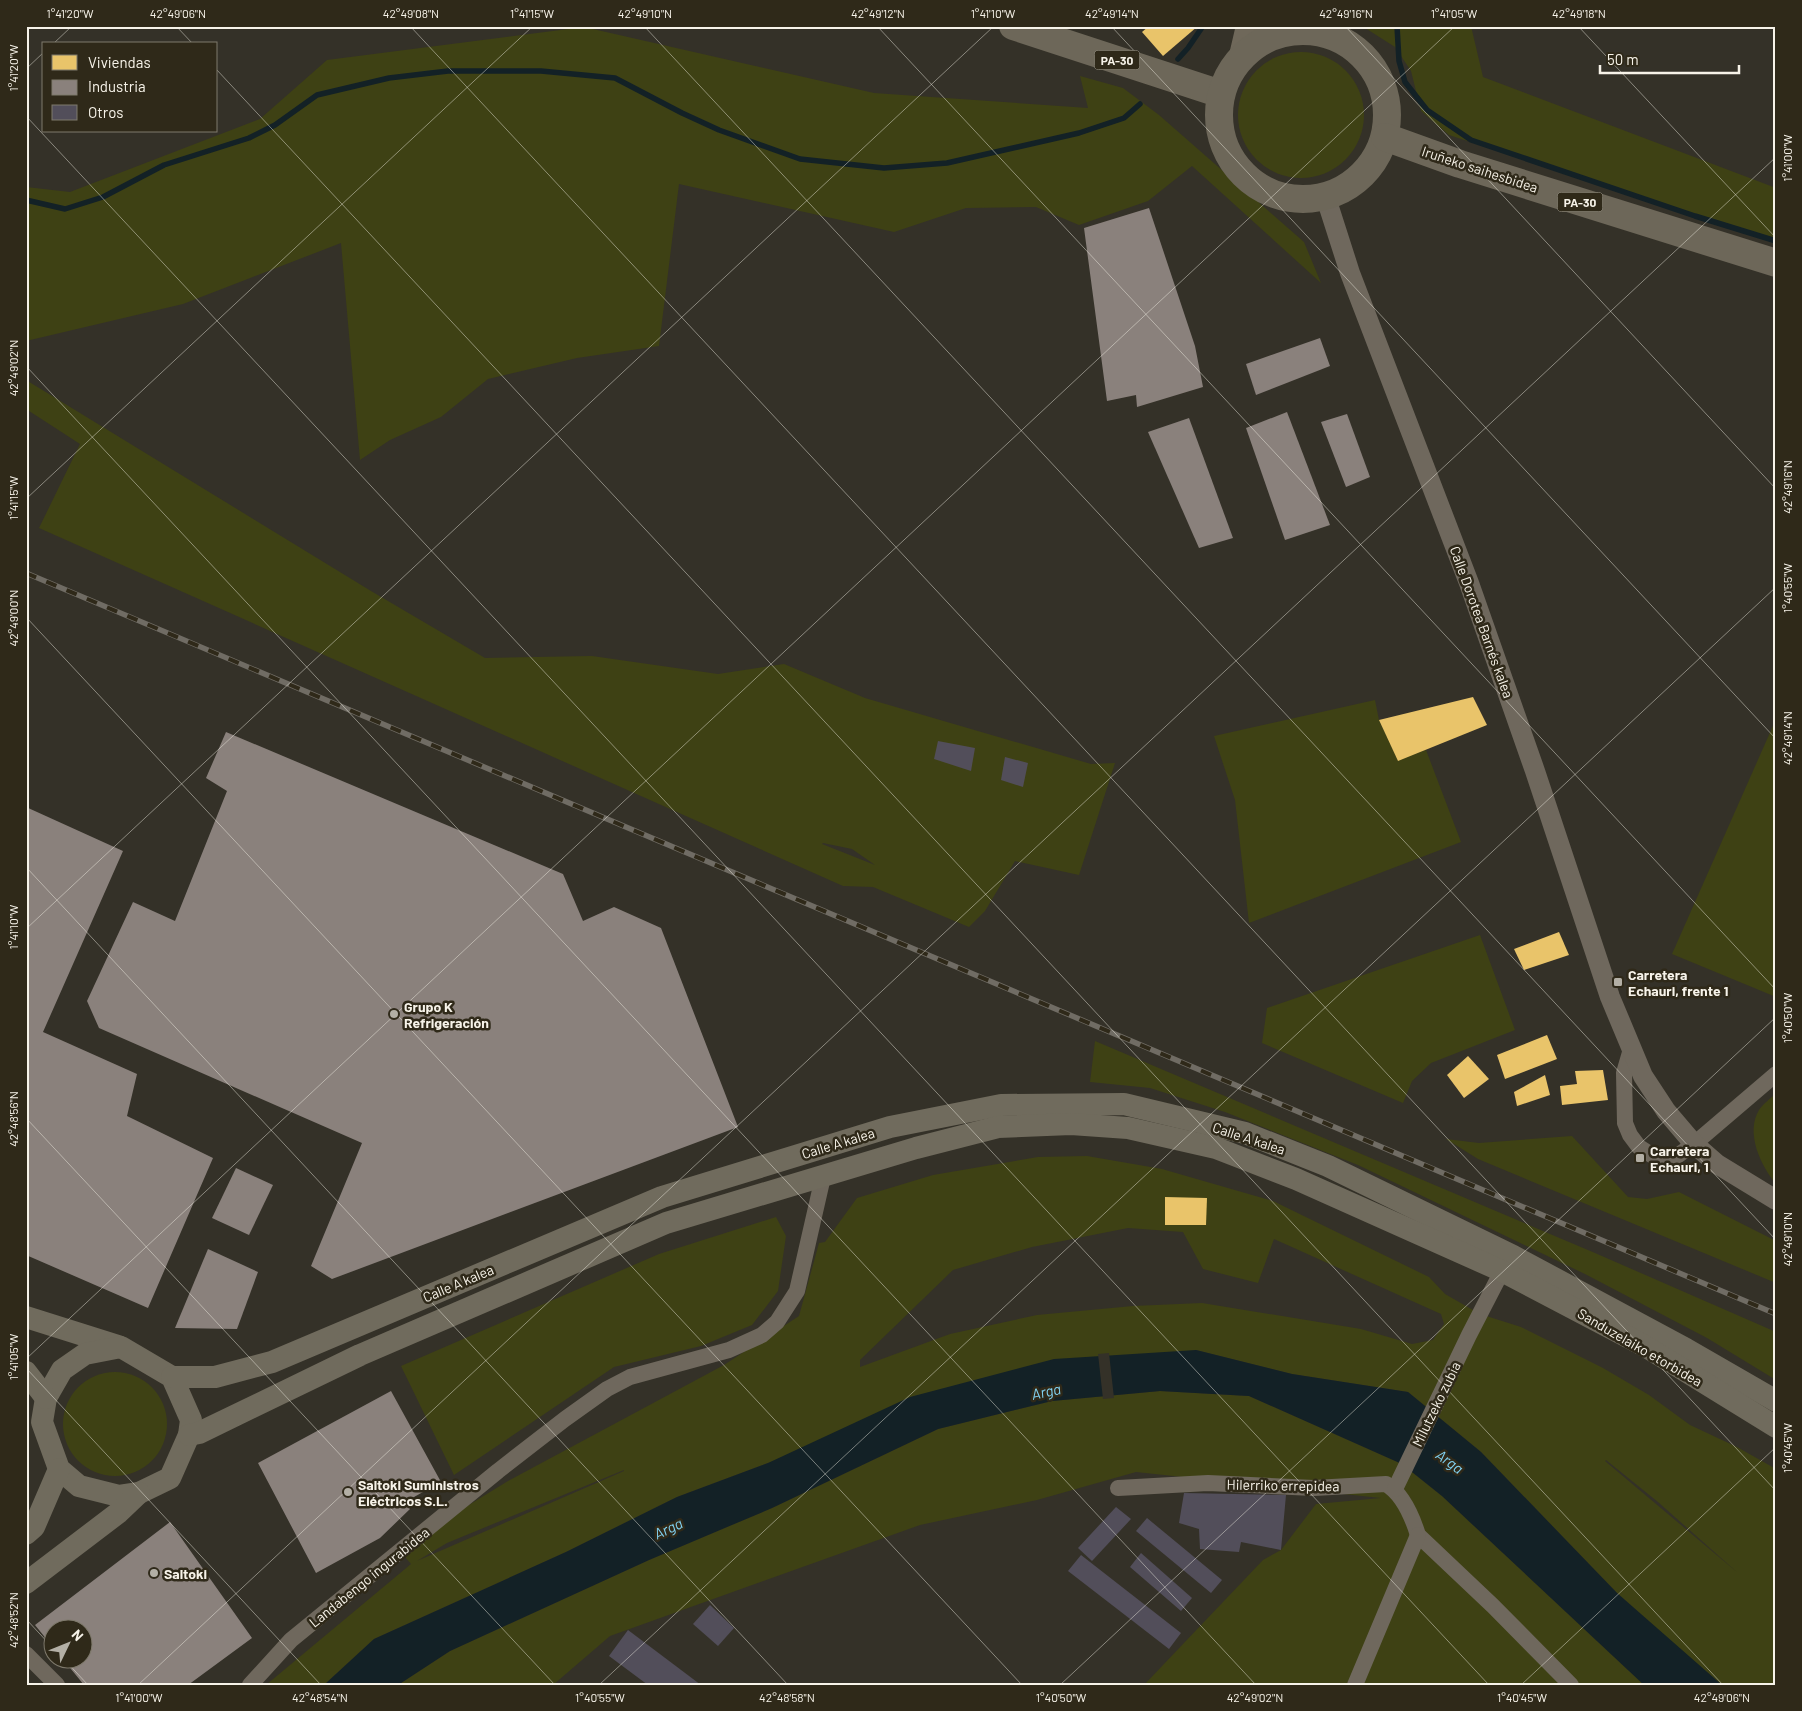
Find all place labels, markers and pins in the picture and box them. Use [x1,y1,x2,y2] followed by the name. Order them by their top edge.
[1628,966,1728,999] place label: Carretera Echauri, frente 1
[1612,976,1624,988] marker: Carretera Echauri, frente 1
[404,998,489,1031] place label: Grupo K Refrigeración
[388,1008,400,1020] marker: Grupo K Refrigeración
[1650,1142,1709,1175] place label: Carretera Echauri, 1
[1634,1152,1646,1164] marker: Carretera Echauri, 1
[358,1476,479,1509] place label: Saltoki Suministros Eléctricos S.L.
[342,1486,354,1498] marker: Saltoki Suministros Eléctricos S.L.
[164,1565,207,1582] place label: Saltoki
[148,1567,160,1579] marker: Saltoki

